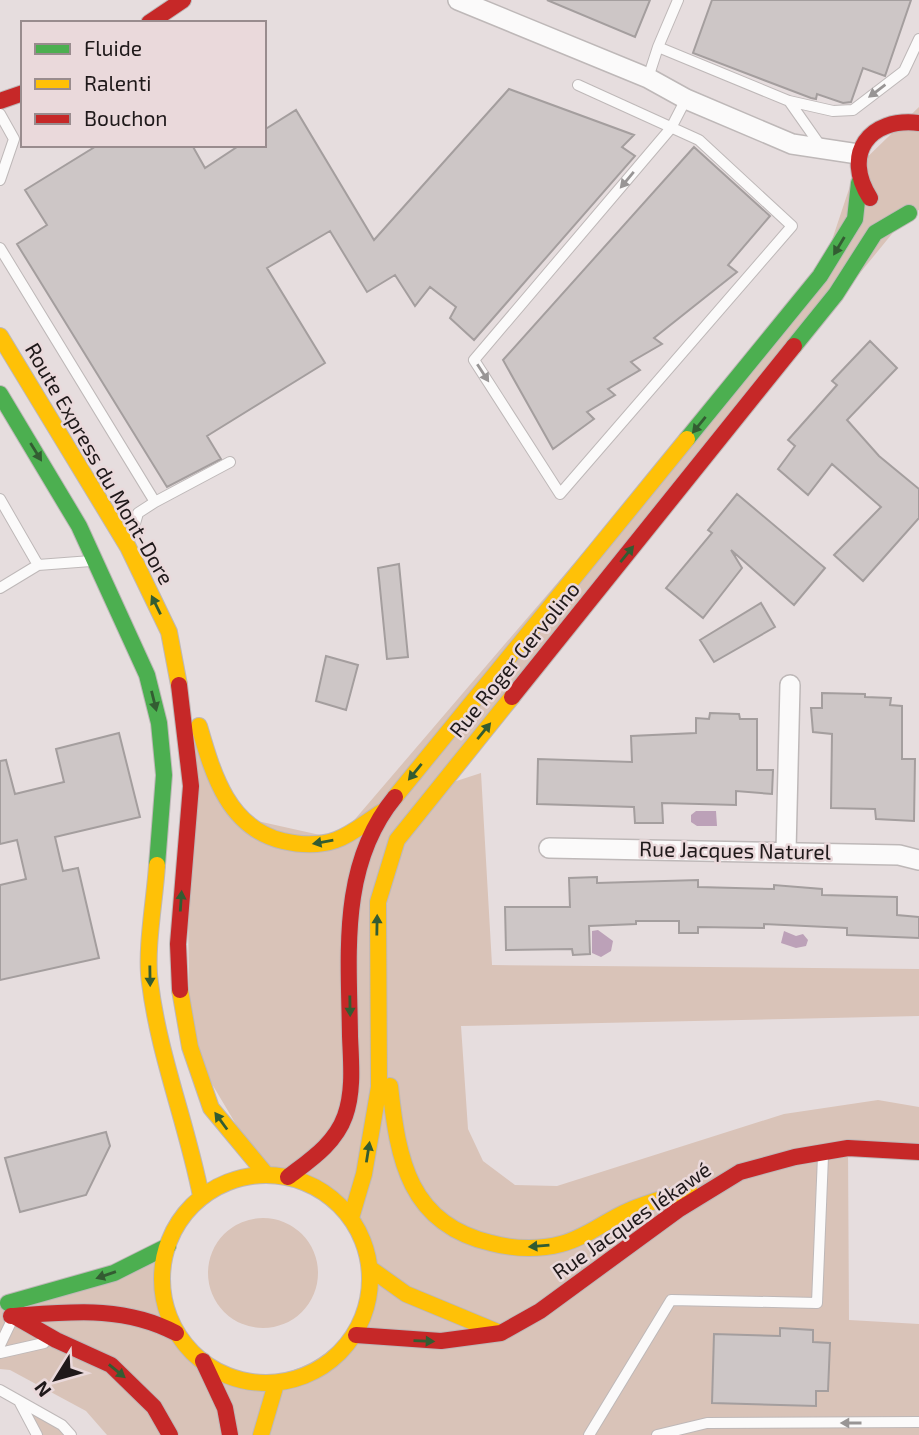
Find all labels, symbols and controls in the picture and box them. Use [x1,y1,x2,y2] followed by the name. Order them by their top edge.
[21,21,266,147] legend
[84,35,142,60] text: Fluide
[84,70,151,95] text: Ralenti
[868,83,886,97] one-way arrow
[84,105,168,130] text: Bouchon
[620,171,635,188] one-way arrow
[833,237,845,256] one-way arrow
[21,338,180,589] street label: Route Express du Mont-Dore
[476,364,489,383] one-way arrow
[692,417,707,434] one-way arrow
[29,443,42,462] one-way arrow
[619,546,634,564] one-way arrow
[443,576,584,742] street label: Rue Roger Gervolino
[150,595,162,615] one-way arrow
[148,690,159,712] one-way arrow
[476,723,491,740] one-way arrow
[408,763,423,780] one-way arrow
[639,835,832,864] street label: Rue Jacques Naturel
[312,837,334,848] one-way arrow
[176,890,187,912] one-way arrow
[372,914,383,936] one-way arrow
[144,965,156,987] one-way arrow
[344,995,356,1017] one-way arrow
[214,1112,228,1130] one-way arrow
[363,1141,374,1163] one-way arrow
[547,1156,715,1284] street label: Rue Jacques Iékawé
[528,1241,550,1252] one-way arrow
[96,1270,117,1281] one-way arrow
[413,1335,435,1346] one-way arrow
[21,1344,91,1414] north arrow
[108,1363,126,1378] one-way arrow
[29,1377,55,1402] text: N
[840,1417,862,1429] one-way arrow

